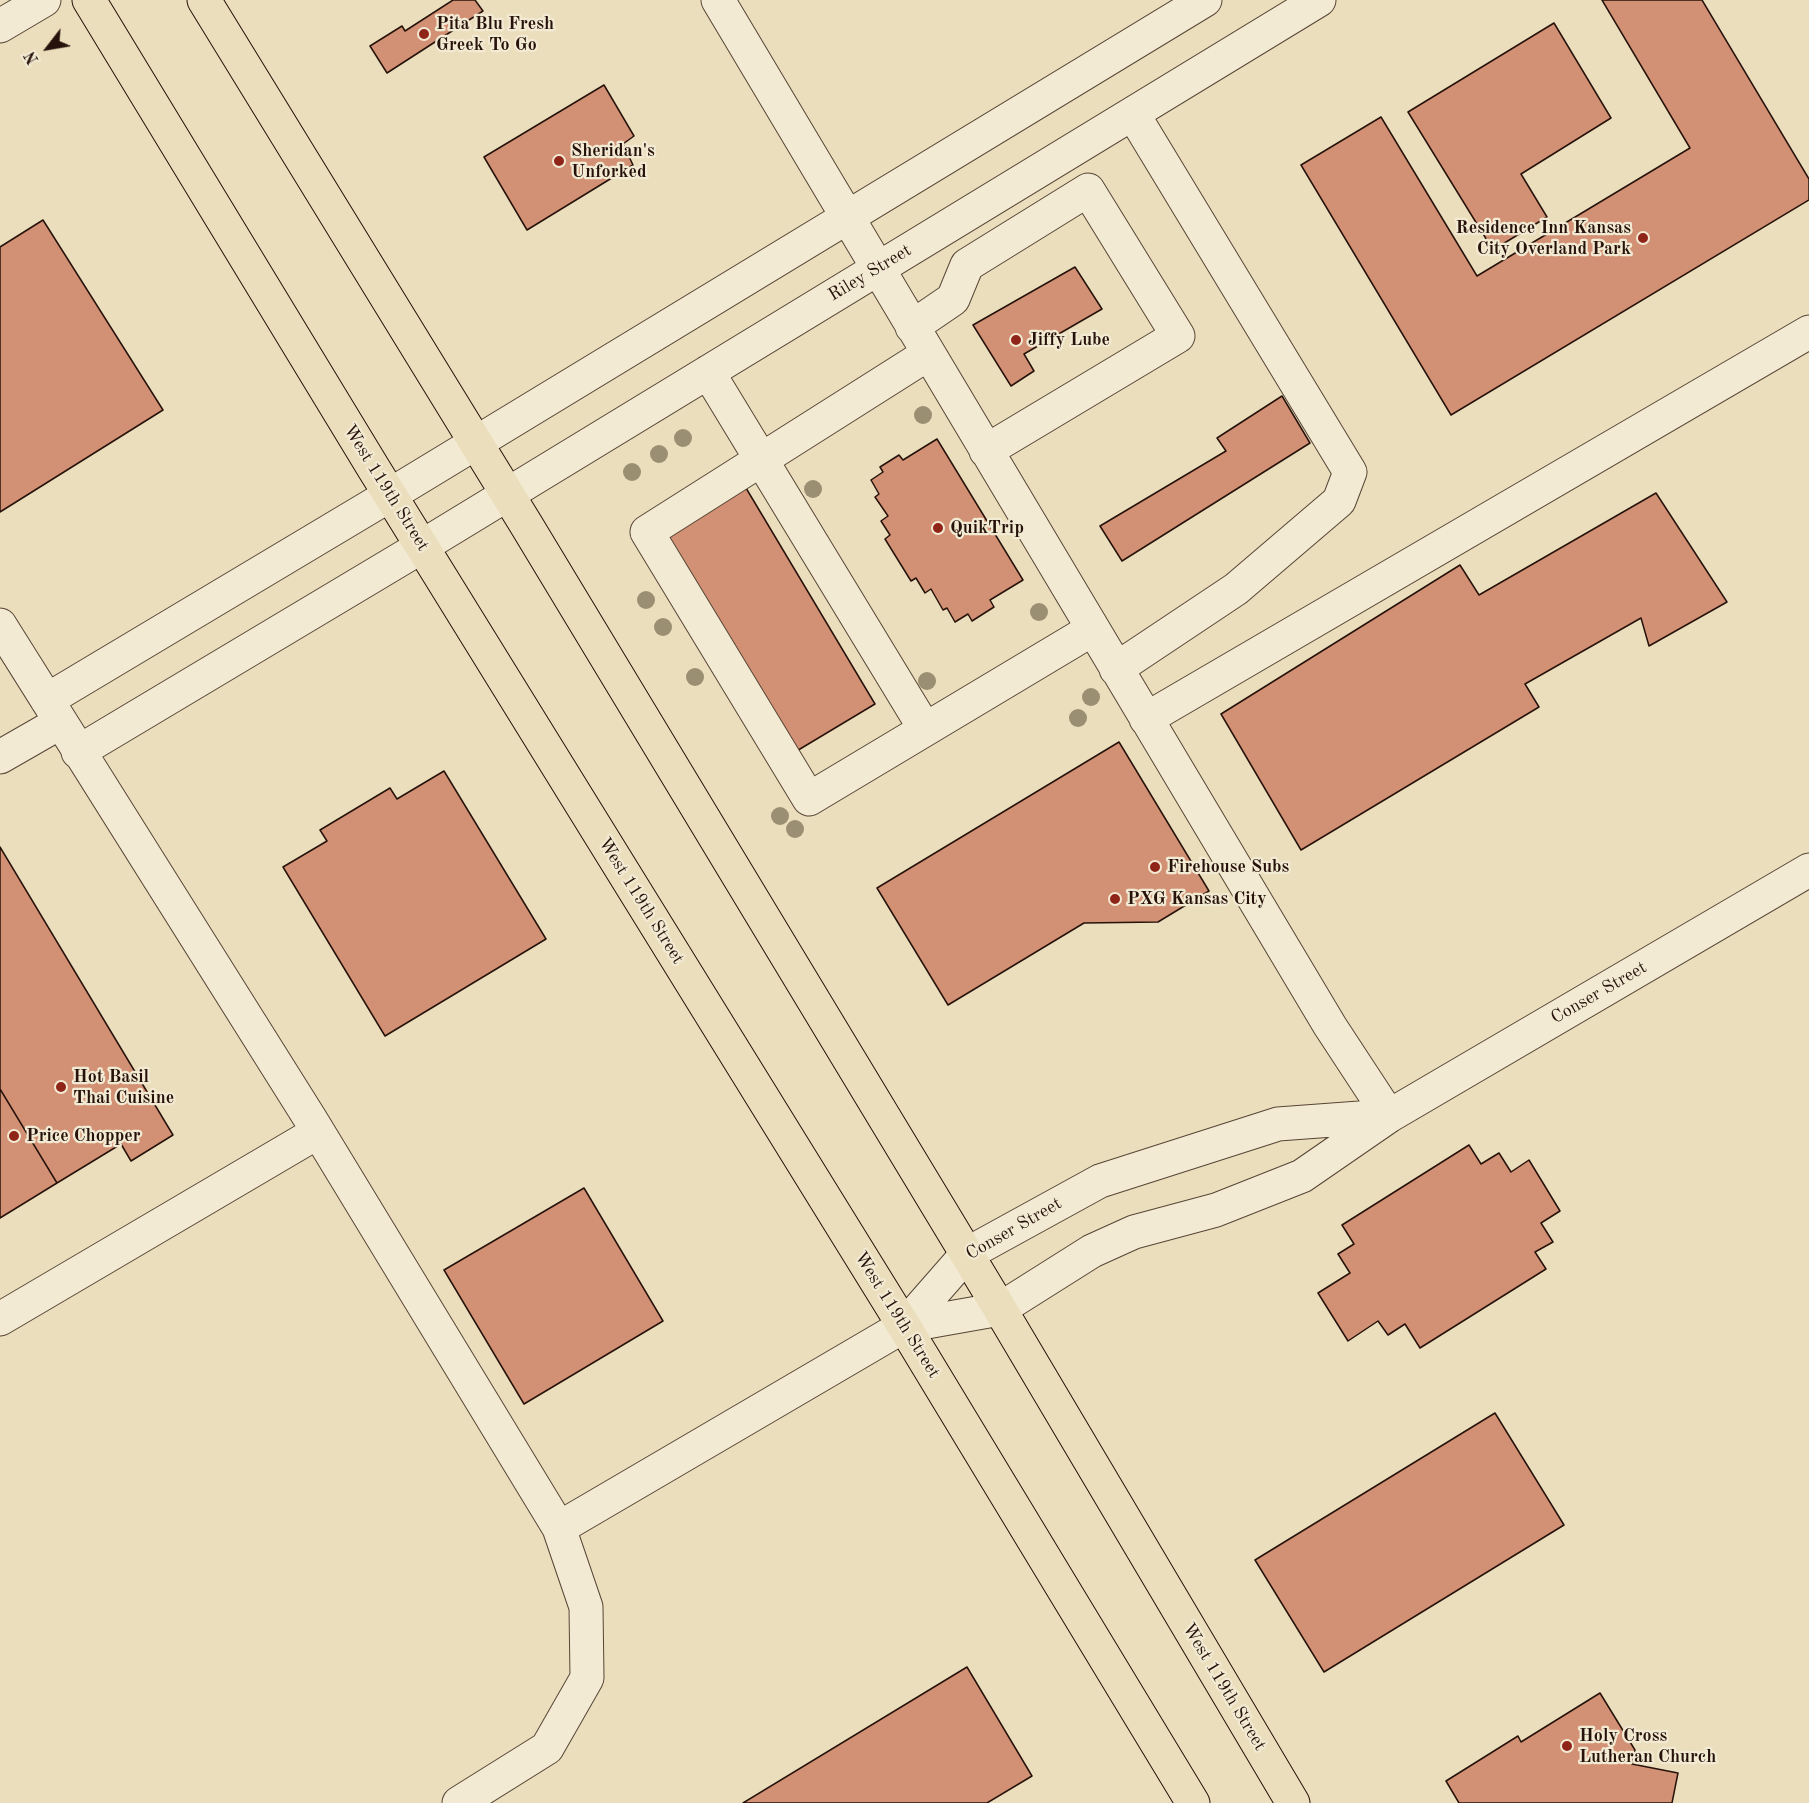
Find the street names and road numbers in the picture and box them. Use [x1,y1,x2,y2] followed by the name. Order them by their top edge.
[825,240,915,306] street label: Riley Street
[338,421,434,555] street label: West 119th Street
[593,834,689,968] street label: West 119th Street
[1547,957,1651,1029] street label: Conser Street
[962,1193,1066,1265] street label: Conser Street
[849,1248,945,1382] street label: West 119th Street
[1177,1619,1271,1755] street label: West 119th Street

